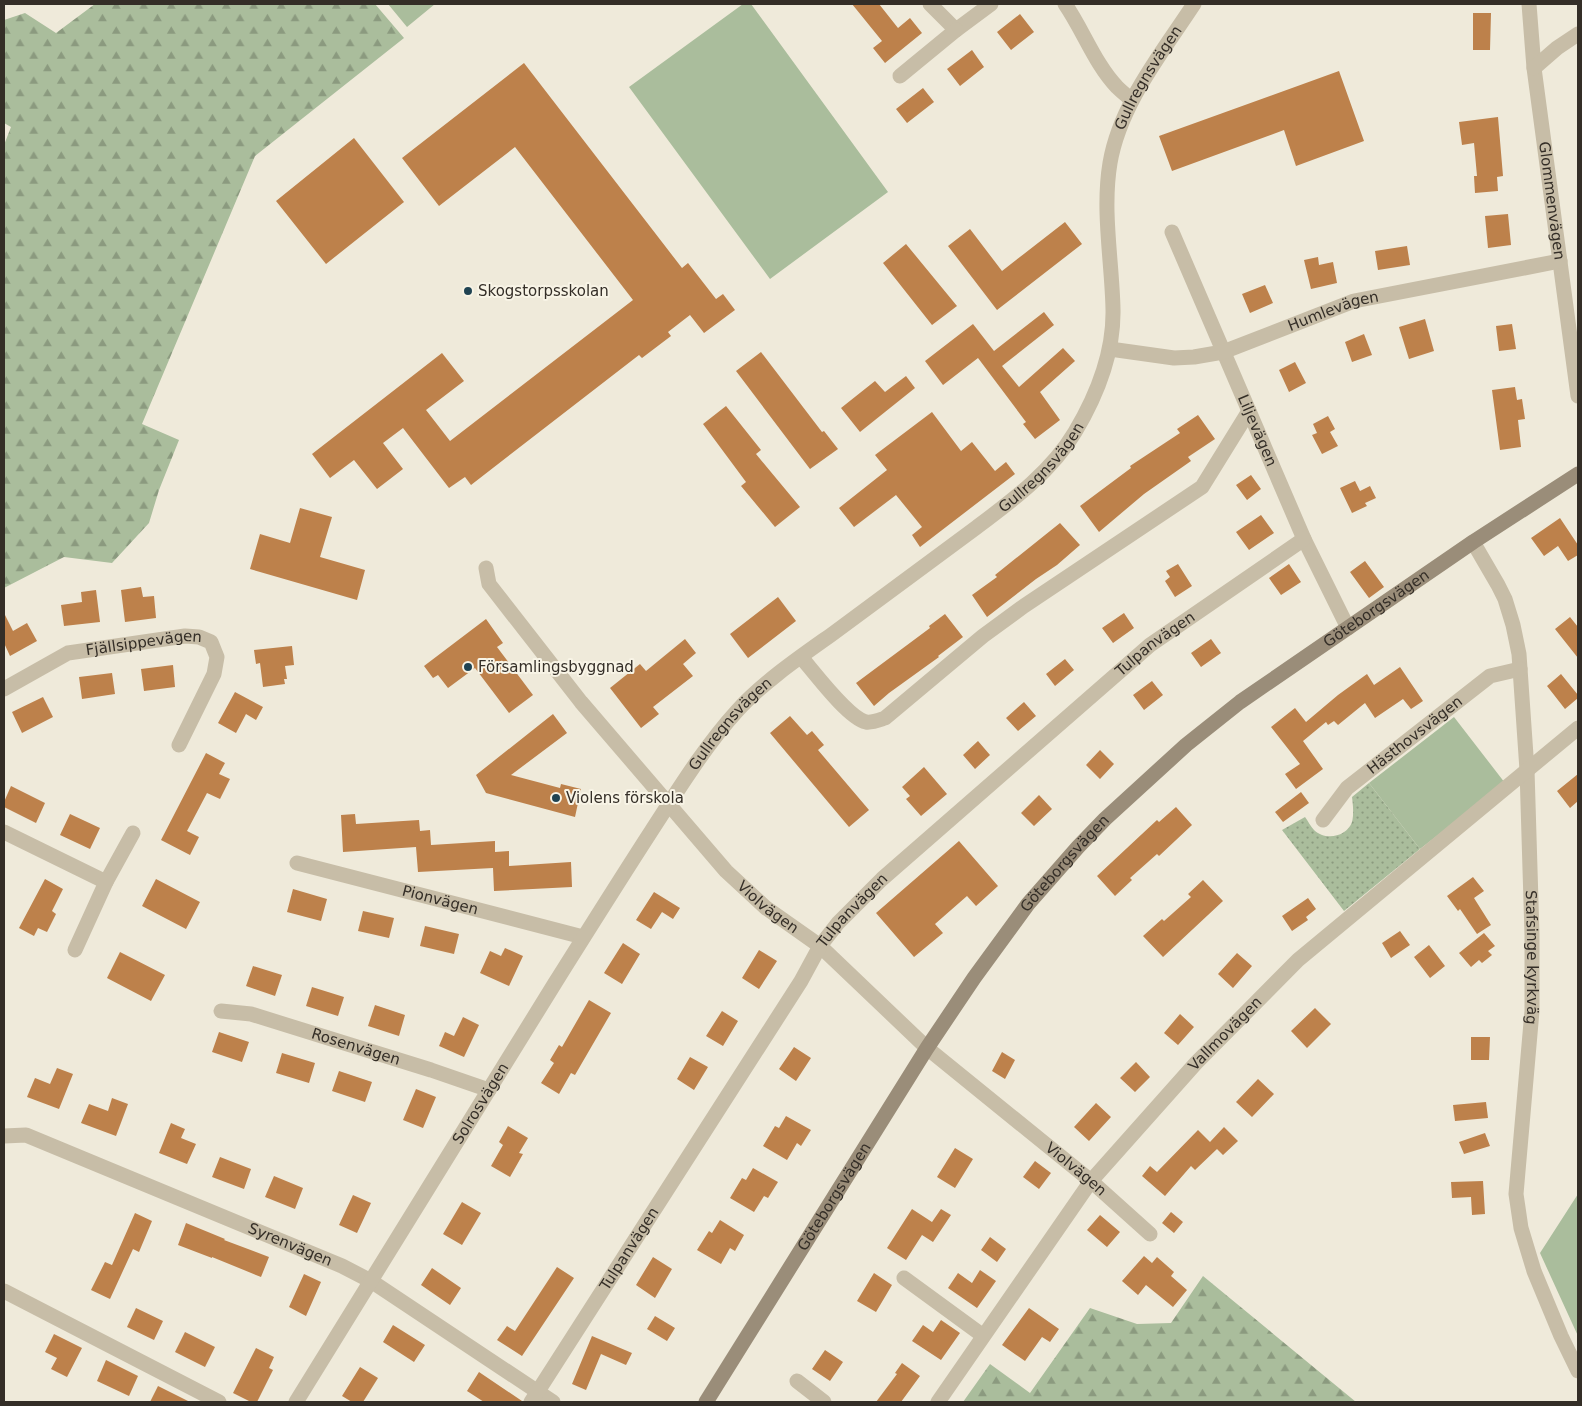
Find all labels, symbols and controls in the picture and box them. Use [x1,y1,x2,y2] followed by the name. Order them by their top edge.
[1111,22,1186,133] street label: Gullregnsvägen
[1535,140,1569,261] street label: Glommenvägen
[478,282,609,300] place label: Skogstorpsskolan
[462,285,474,297] marker: Skogstorpsskolan
[1285,287,1380,335] street label: Humlevägen
[1234,392,1281,469] street label: Liljevägen
[995,419,1088,516] street label: Gullregnsvägen
[1320,566,1433,651] street label: Göteborgsvägen
[1111,608,1198,681] street label: Tulpanvägen
[85,627,202,659] street label: Fjällsippevägen
[478,658,634,676] place label: Församlingsbyggnad
[462,661,474,673] marker: Församlingsbyggnad
[685,674,775,774] street label: Gullregnsvägen
[1363,692,1466,778] street label: Hästhovsvägen
[566,789,684,807] place label: Violens förskola
[550,792,562,804] marker: Violens förskola
[1016,811,1113,915] street label: Göteborgsvägen
[813,870,891,952] street label: Tulpanvägen
[733,877,802,937] street label: Violvägen
[400,882,480,919] street label: Pionvägen
[1522,890,1541,1025] street label: Stafsinge kyrkväg
[1185,993,1265,1074] street label: Vallmovägen
[309,1024,402,1069] street label: Rosenvägen
[449,1060,513,1147] street label: Solrosvägen
[794,1139,875,1254] street label: Göteborgsvägen
[1042,1139,1110,1200] street label: Violvägen
[595,1204,663,1295] street label: Tulpanvägen
[245,1219,335,1270] street label: Syrenvägen

